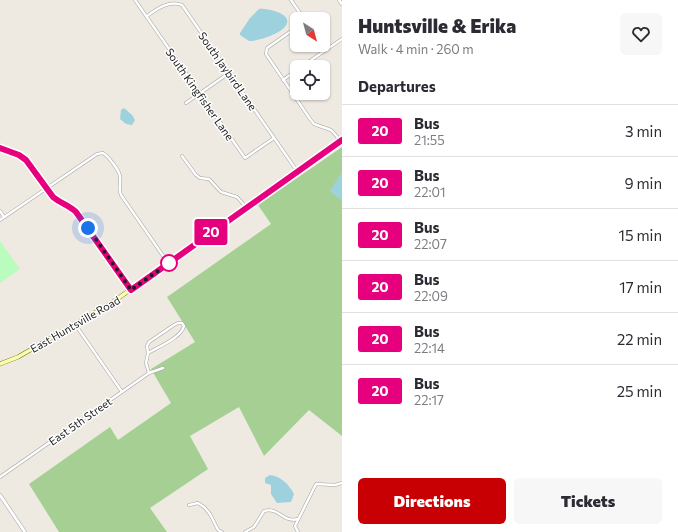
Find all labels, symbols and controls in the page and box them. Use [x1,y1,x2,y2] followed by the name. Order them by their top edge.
[290,12,330,52] north arrow
[290,12,330,100] map controls
[620,13,662,55] button: heart
[358,14,516,37] text: Huntsville & Erika
[195,29,260,113] street label: South Jaybird Lane
[358,41,474,57] text: Walk · 4 min · 260 m
[163,45,237,143] street label: South Kingfisher Lane
[290,60,330,100] button: locate
[358,77,436,95] text: Departures
[414,114,439,132] text: Bus
[371,122,389,139] text: 20
[625,122,662,140] text: 3 min
[414,132,445,148] text: 21:55
[414,166,439,184] text: Bus
[371,174,389,191] text: 20
[624,174,662,192] text: 9 min
[414,184,446,200] text: 22:01
[78,218,98,238] your location
[414,218,439,236] text: Bus
[193,219,229,245] line badge: 20
[202,223,220,240] text: 20
[371,226,389,243] text: 20
[619,226,662,244] text: 15 min
[414,236,447,252] text: 22:07
[160,254,178,272] unlabelled marker
[414,270,439,288] text: Bus
[371,278,389,295] text: 20
[619,278,662,296] text: 17 min
[414,288,448,304] text: 22:09
[28,293,122,355] street label: East Huntsville Road
[414,322,439,340] text: Bus
[371,330,389,347] text: 20
[617,330,662,348] text: 22 min
[414,340,445,356] text: 22:14
[414,374,439,392] text: Bus
[371,382,389,399] text: 20
[617,382,662,400] text: 25 min
[414,392,444,408] text: 22:17
[46,394,115,448] street label: East 5th Street
[358,478,506,524] button: Directions
[514,478,662,524] button: Tickets

